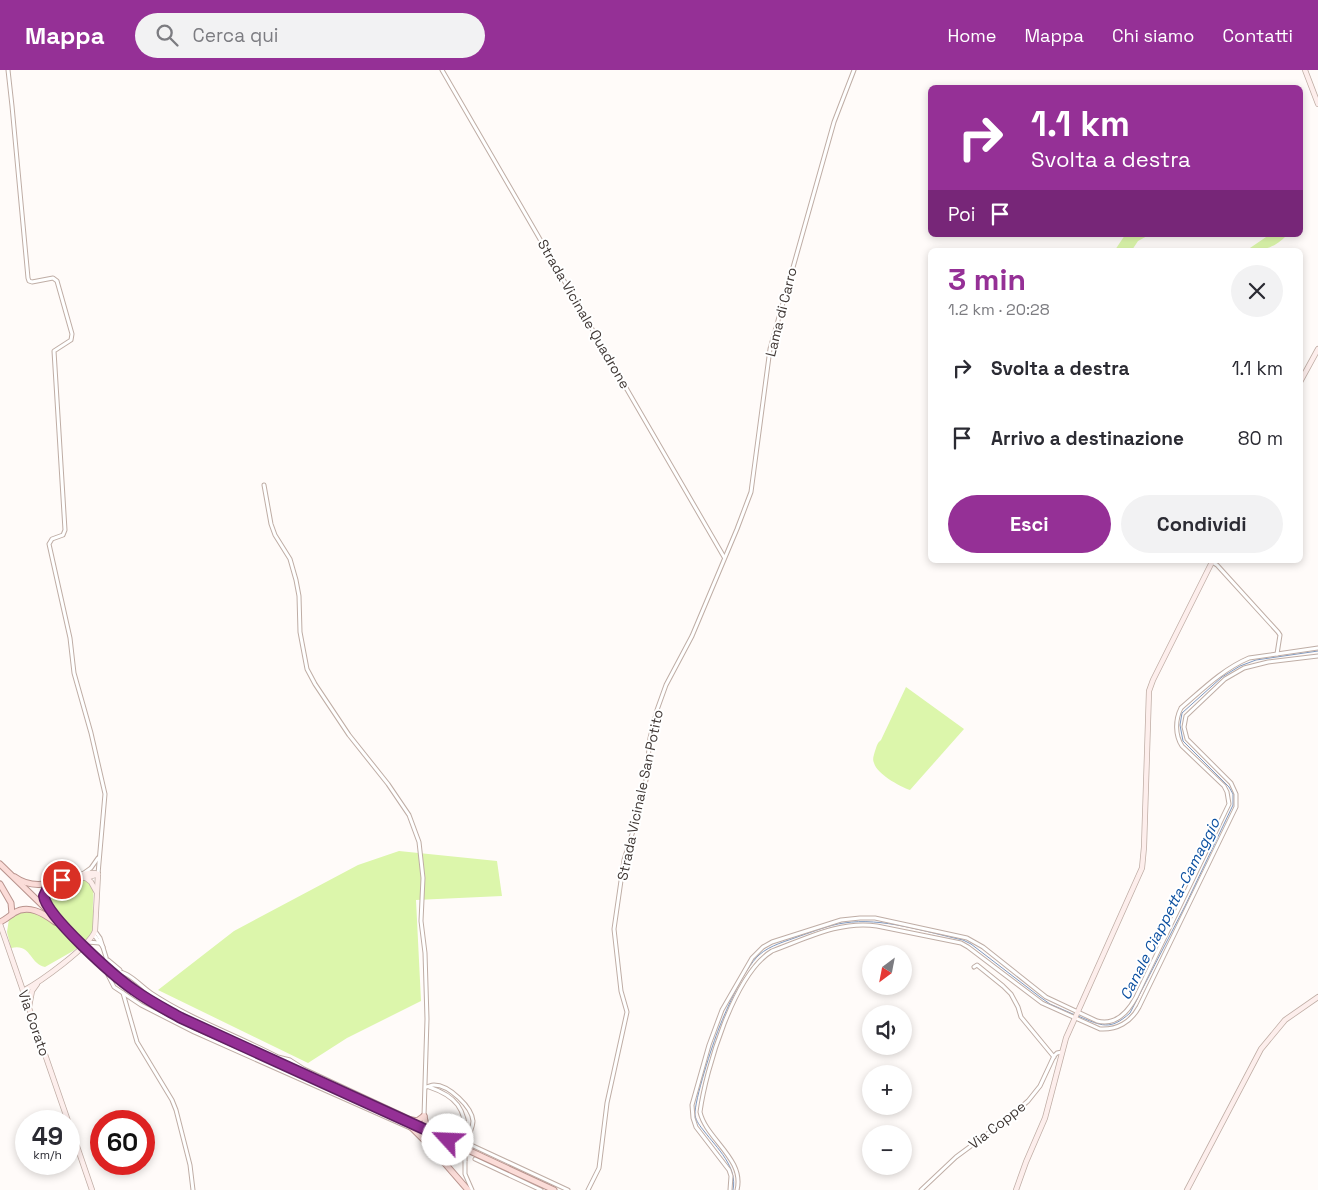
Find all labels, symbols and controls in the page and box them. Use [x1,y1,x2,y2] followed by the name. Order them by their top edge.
[135,13,485,58] search box
[25,20,105,51] text: Mappa
[153,21,181,49] icon: search
[193,23,279,48] text: Cerca qui
[947,24,997,47] text: Home
[1025,24,1084,47] text: Mappa
[1112,24,1194,47] text: Chi siamo
[1222,24,1293,47] text: Contatti
[1031,102,1130,146] text: 1.1 km
[948,105,1013,170] icon: right
[1031,145,1191,173] text: Svolta a destra
[986,200,1014,228] icon: arrive
[948,202,976,227] text: Poi
[534,236,634,392] street label: Strada Vicinale Quadrone
[948,260,1026,299] text: 3 min
[761,265,801,359] street label: Lama di Carro
[1231,265,1283,317] button: close
[948,299,1050,320] text: 1.2 km · 20:28
[948,354,976,382] icon: right
[991,356,1129,381] text: Svolta a destra
[1232,356,1283,381] text: 1.1 km
[948,424,976,452] icon: arrive
[991,426,1184,451] text: Arrivo a destinazione
[1238,426,1283,451] text: 80 m
[948,495,1111,553] button: Esci
[1121,495,1283,553] button: Condividi
[613,708,667,882] street label: Strada Vicinale San Potito
[1115,814,1224,1003] water label: Canale Ciappetta-Camaggio
[41,859,83,901] pin
[48,866,76,894] icon: arrive
[862,945,912,995] north arrow
[862,945,912,1175] map controls
[14,988,54,1058] street label: Via Corato
[862,1005,912,1055] button: sound
[862,1065,912,1115] button: +
[965,1097,1029,1153] street label: Via Coppe
[90,1110,155,1175] speed limit sign: 60
[421,1113,473,1165] position arrow
[32,1120,63,1152] text: 49
[862,1125,912,1175] button: −
[33,1147,62,1163] text: km/h

